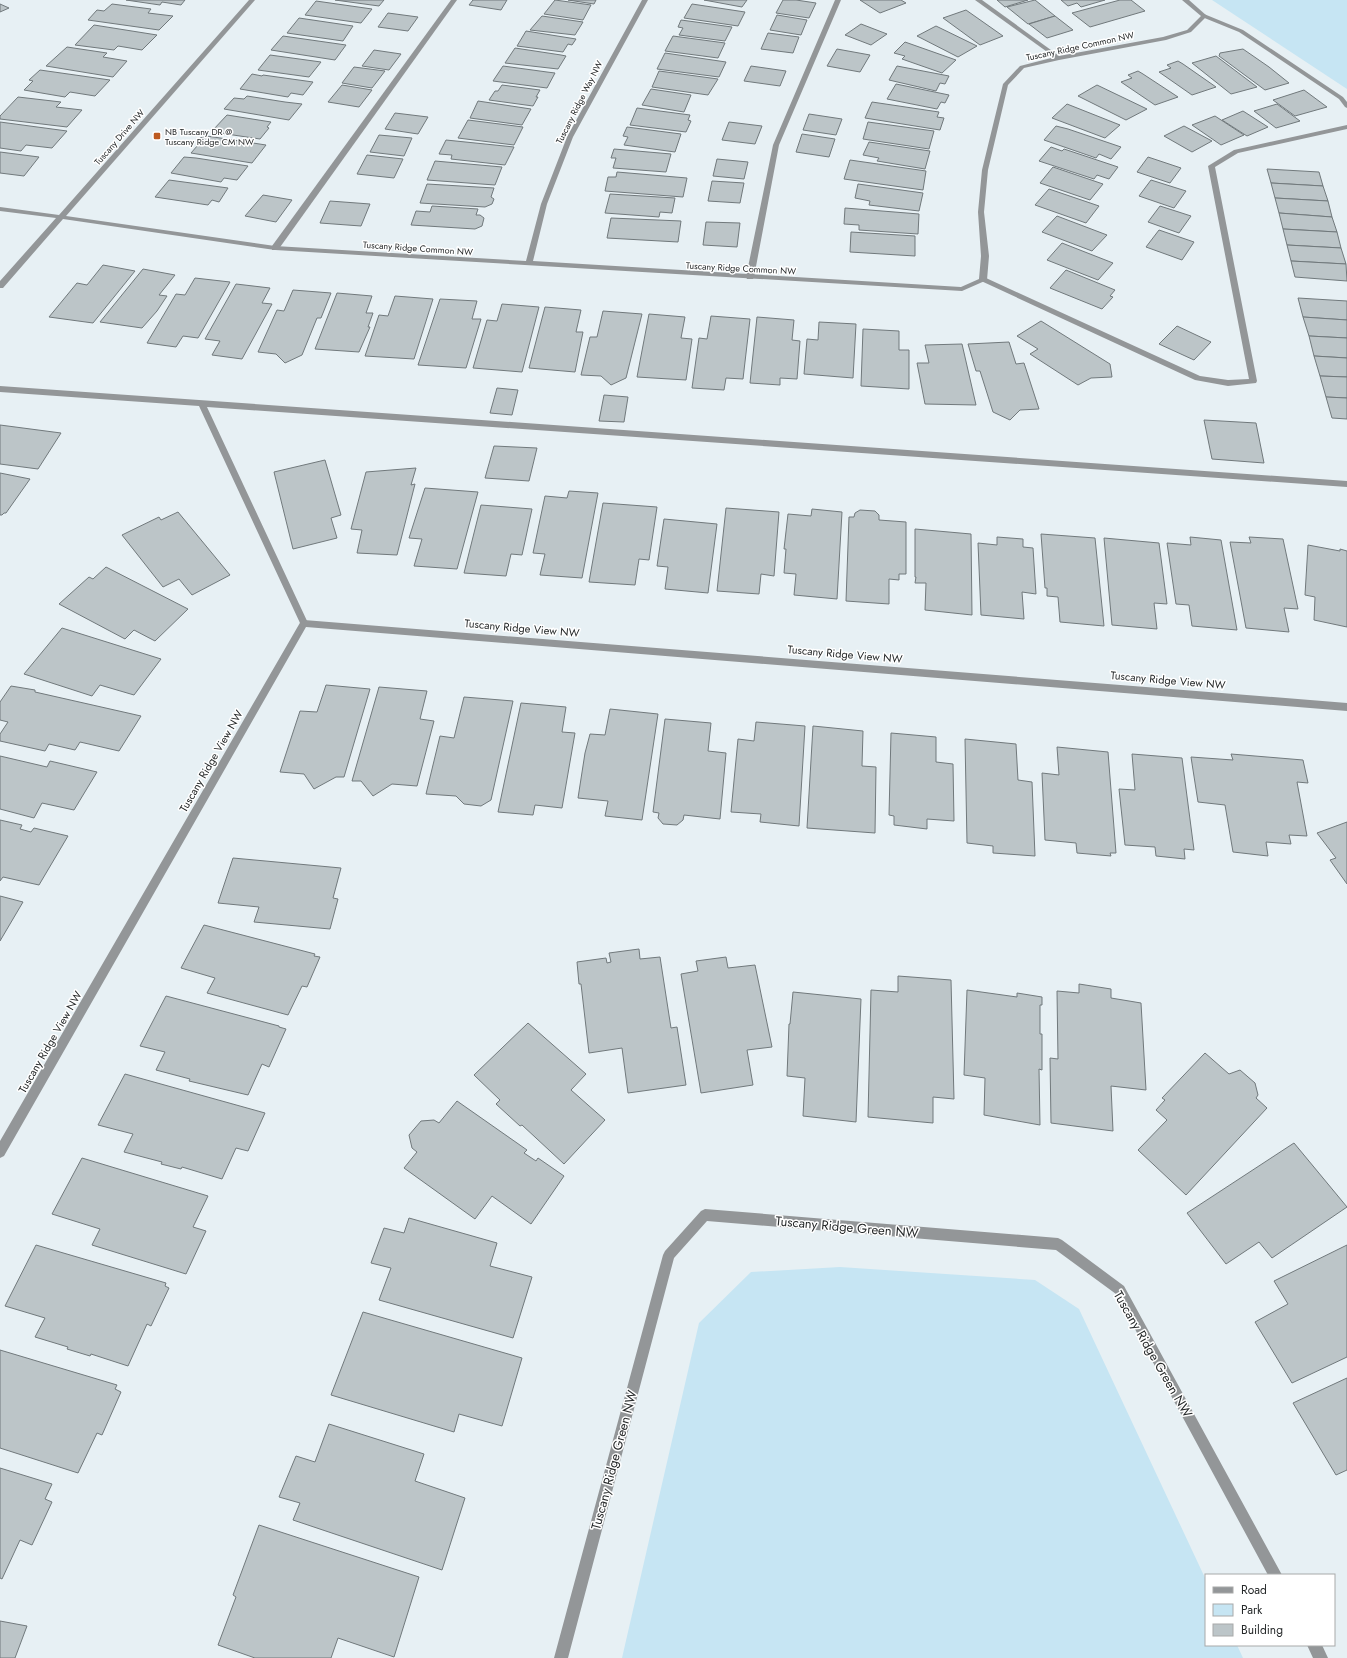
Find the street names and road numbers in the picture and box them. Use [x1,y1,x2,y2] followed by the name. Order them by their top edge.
[1025,28,1135,64] street label: Tuscany Ridge Common NW
[552,58,606,146] street label: Tuscany Ridge Way NW
[91,106,147,168] street label: Tuscany Drive NW
[363,238,473,258] street label: Tuscany Ridge Common NW
[686,259,796,277] street label: Tuscany Ridge Common NW
[464,615,580,641] street label: Tuscany Ridge View NW
[787,641,903,667] street label: Tuscany Ridge View NW
[1110,667,1226,693] street label: Tuscany Ridge View NW
[175,707,247,815] street label: Tuscany Ridge View NW
[14,988,86,1096] street label: Tuscany Ridge View NW
[775,1211,919,1243] street label: Tuscany Ridge Green NW
[1109,1287,1197,1421] street label: Tuscany Ridge Green NW
[586,1388,642,1532] street label: Tuscany Ridge Green NW

